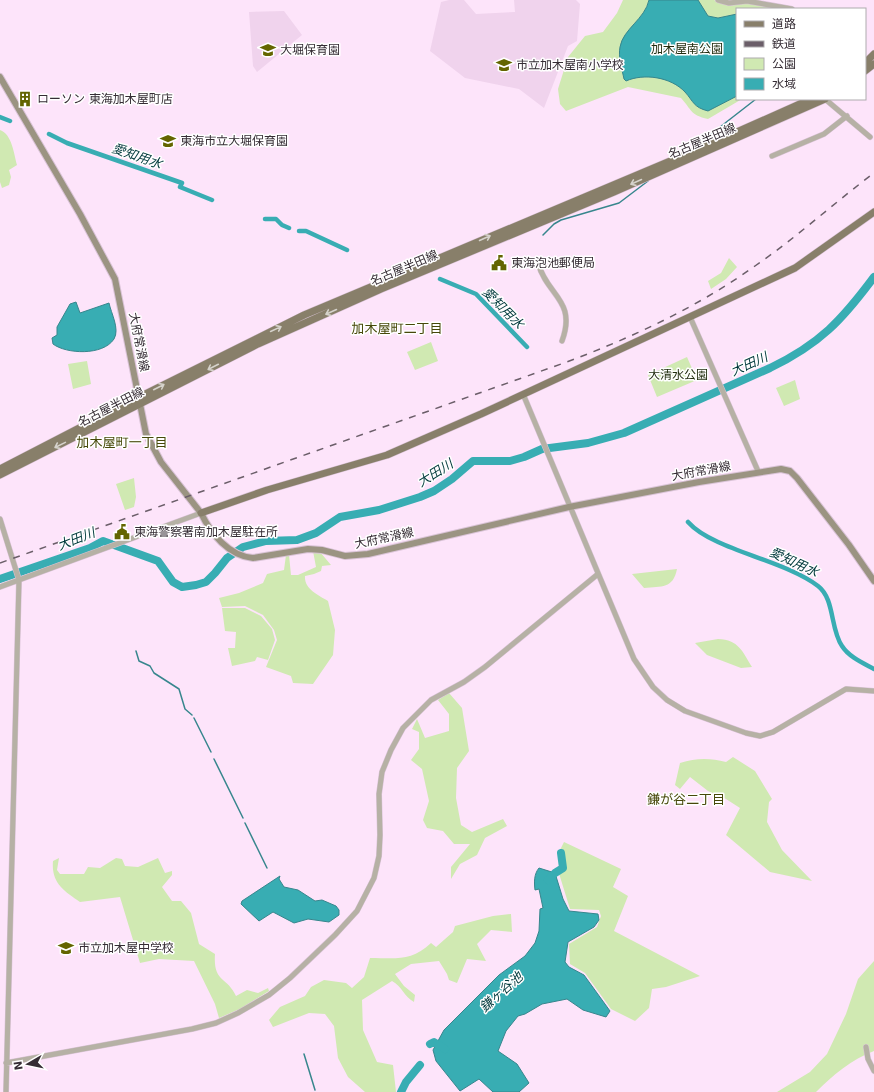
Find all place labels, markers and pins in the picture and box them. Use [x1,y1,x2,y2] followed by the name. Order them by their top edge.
[259,41,277,59] school or university icon: 大堀保育園
[280,43,340,57] place label: 大堀保育園
[495,56,513,74] school or university icon: 市立加木屋南小学校
[516,58,624,72] place label: 市立加木屋南小学校
[16,90,34,108] building icon: ローソン 東海加木屋町店
[37,92,173,106] place label: ローソン 東海加木屋町店
[159,132,177,150] school or university icon: 東海市立大堀保育園
[180,134,288,148] place label: 東海市立大堀保育園
[490,254,508,272] public building icon: 東海泡池郵便局
[511,256,595,270] place label: 東海泡池郵便局
[113,523,131,541] public building icon: 東海警察署南加木屋駐在所
[134,525,278,539] place label: 東海警察署南加木屋駐在所
[57,939,75,957] school or university icon: 市立加木屋中学校
[78,941,174,955] place label: 市立加木屋中学校

